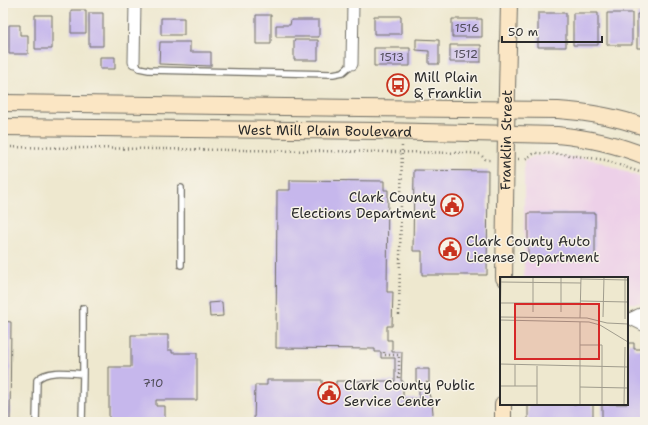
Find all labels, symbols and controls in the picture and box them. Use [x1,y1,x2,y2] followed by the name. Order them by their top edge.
[502,18,602,44] scale bar
[455,20,479,36] house number: 1516
[508,24,538,40] text: 50 m
[454,46,478,62] house number: 1512
[380,49,404,65] house number: 1513
[414,68,482,102] place label: Mill Plain & Franklin
[385,72,411,98] bus stop icon: Mill Plain & Franklin
[496,90,516,190] street label: Franklin Street
[238,120,412,141] street label: West Mill Plain Boulevard
[291,188,436,222] place label: Clark County Elections Department
[439,192,465,218] public building icon: Clark County Elections Department
[466,232,599,266] place label: Clark County Auto License Department
[437,236,463,262] public building icon: Clark County Auto License Department
[500,277,628,405] inset map
[143,375,163,391] house number: 710
[344,376,475,410] place label: Clark County Public Service Center
[316,380,342,406] public building icon: Clark County Public Service Center

